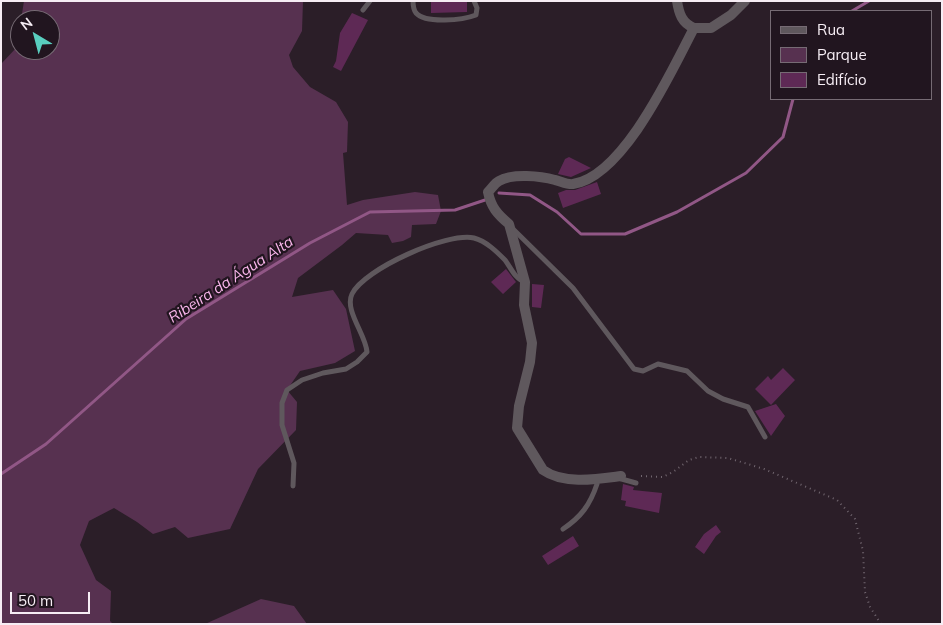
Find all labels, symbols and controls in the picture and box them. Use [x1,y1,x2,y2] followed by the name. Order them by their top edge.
[10,10,60,60] north arrow
[770,10,933,100] legend
[17,13,36,34] text: N
[817,20,845,39] text: Rua
[817,45,867,64] text: Parque
[817,70,867,89] text: Edifício
[165,233,297,327] water label: Ribeira da Água Alta
[12,582,92,614] scale bar
[18,591,53,610] text: 50 m

